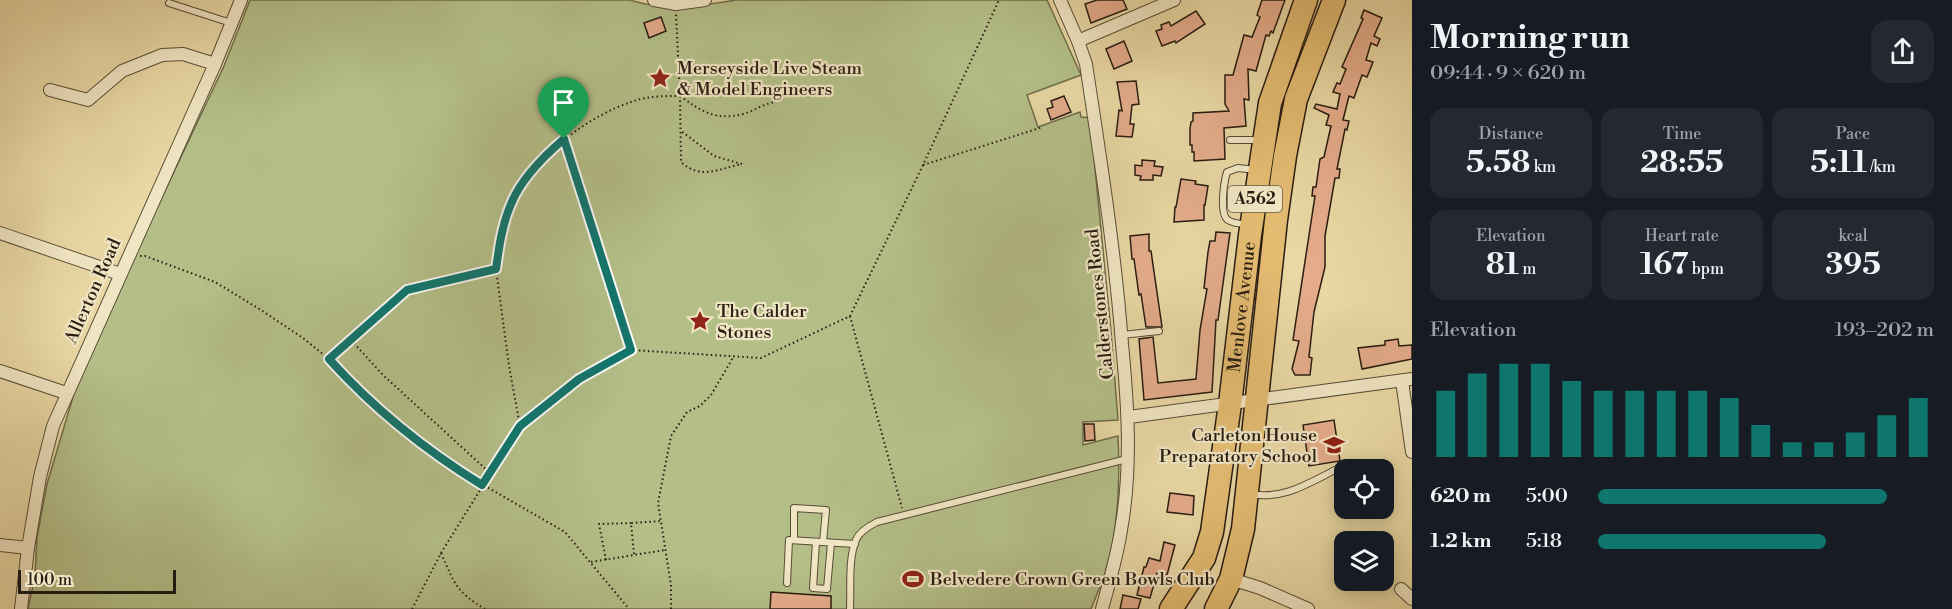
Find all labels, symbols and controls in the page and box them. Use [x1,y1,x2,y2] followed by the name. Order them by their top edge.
[1430,18,1630,59] text: Morning run
[1871,20,1934,83] button: share
[677,57,862,101] place label: Merseyside Live Steam & Model Engineers
[1430,61,1586,86] text: 09:44 · 9 × 620 m
[648,66,672,90] place icon: Merseyside Live Steam & Model Engineers
[538,77,589,139] pin
[547,86,580,119] icon: arrive
[1479,124,1543,144] text: Distance
[1663,124,1701,144] text: Time
[1836,124,1870,144] text: Pace
[1466,144,1530,182] text: 5.58
[1640,144,1724,182] text: 28:55
[1810,144,1867,182] text: 5:11
[1530,157,1556,177] text: km
[1867,157,1896,177] text: /km
[1228,186,1282,212] road number: A562
[1476,226,1546,246] text: Elevation
[1645,226,1719,246] text: Heart rate
[1838,226,1868,246] text: kcal
[1081,227,1119,380] street label: Calderstones Road
[59,234,127,348] street label: Allerton Road
[1222,240,1261,374] street label: Menlove Avenue
[1486,246,1519,284] text: 81
[1640,246,1688,284] text: 167
[1825,246,1881,284] text: 395
[1519,259,1536,279] text: m
[1688,259,1724,279] text: bpm
[717,300,807,344] place label: The Calder Stones
[688,309,712,333] place icon: The Calder Stones
[1430,318,1517,343] text: Elevation
[1835,318,1934,343] text: 193–202 m
[1159,424,1318,468] place label: Carleton House Preparatory School
[1322,433,1346,457] school or university icon: Carleton House Preparatory School
[1334,459,1394,591] map controls
[1334,459,1394,519] button: locate
[1430,484,1491,509] text: 620 m
[1526,484,1568,509] text: 5:00
[1430,529,1492,554] text: 1.2 km
[1526,529,1562,554] text: 5:18
[1334,531,1394,591] button: layers
[18,567,176,594] scale bar
[901,567,925,591] sports icon: Belvedere Crown Green Bowls Club
[929,568,1215,591] place label: Belvedere Crown Green Bowls Club
[27,570,72,590] text: 100 m

